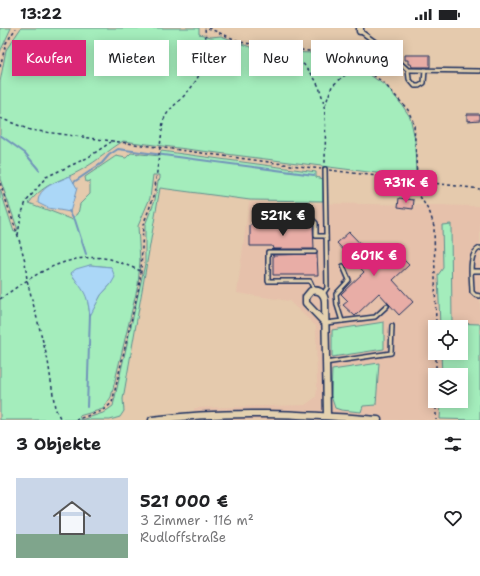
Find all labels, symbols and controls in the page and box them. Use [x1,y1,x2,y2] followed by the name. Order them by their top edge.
[20,4,62,24] text: 13:22
[12,40,86,76] chip: Kaufen
[94,40,169,76] chip: Mieten
[177,40,241,76] chip: Filter
[249,40,303,76] chip: Neu
[311,40,403,76] chip: Wohnung
[373,170,439,204] pin: 731K €
[383,174,429,191] text: 731K €
[250,203,316,237] pin: 521K €
[261,207,305,224] text: 521K €
[341,243,407,277] pin: 601K €
[351,247,397,264] text: 601K €
[428,320,468,408] map controls
[428,320,468,360] button: locate
[428,368,468,408] button: layers
[16,433,101,455] text: 3 Objekte
[442,433,464,455] icon: filters
[140,490,228,512] text: 521 000 €
[48,494,96,542] icon: home
[442,507,464,529] icon: heart
[140,512,254,529] text: 3 Zimmer · 116 m²
[140,529,226,546] text: Rudloffstraße

